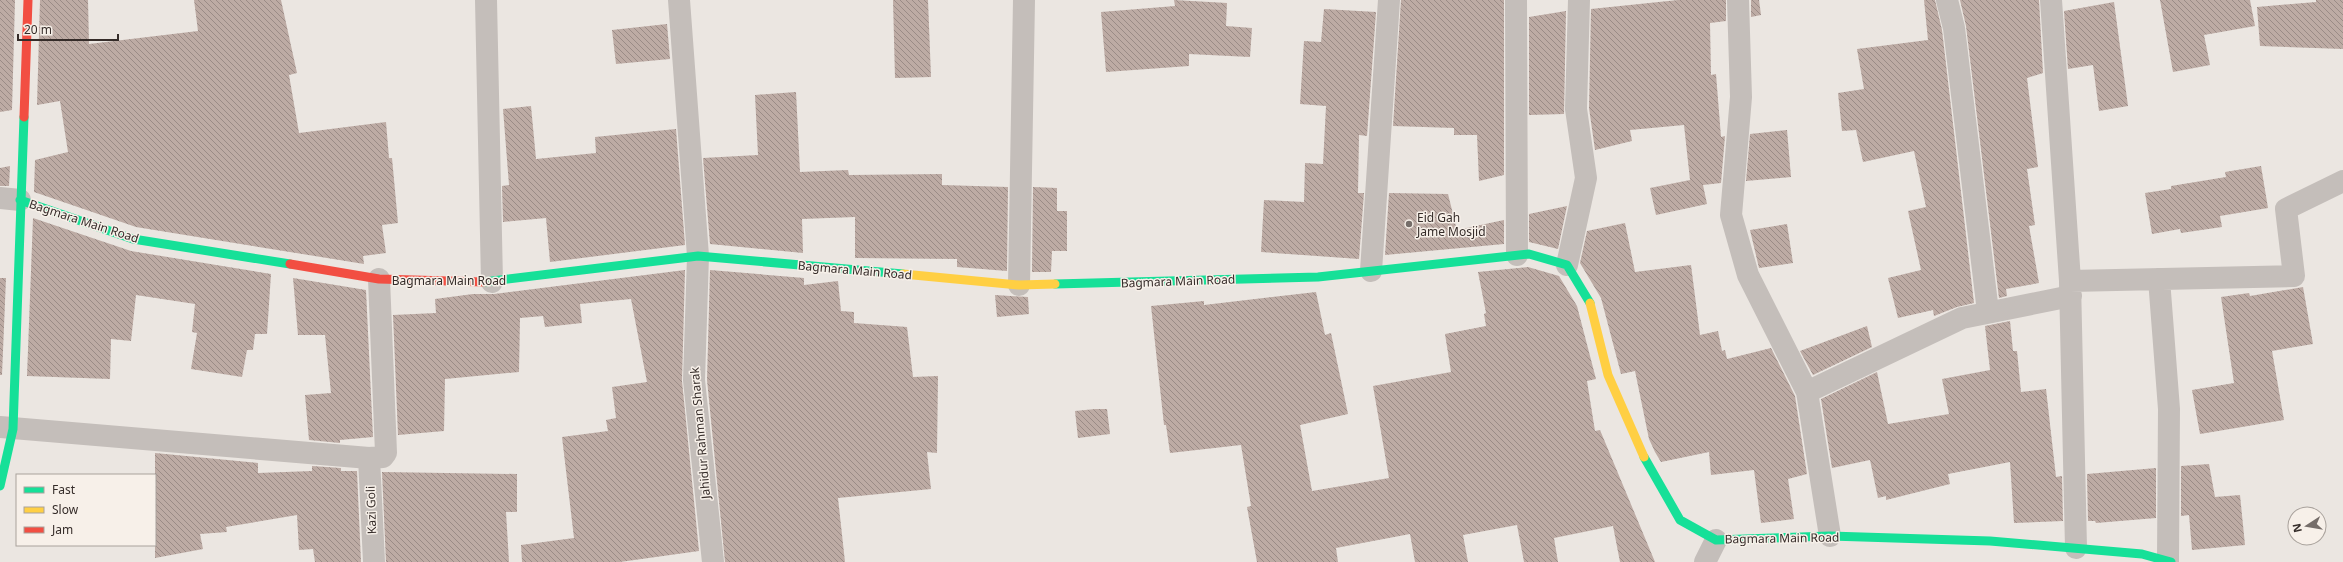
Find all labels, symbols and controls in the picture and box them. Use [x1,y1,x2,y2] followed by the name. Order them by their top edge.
[18,16,118,42] scale bar
[24,21,52,38] text: 20 m
[27,195,141,247] street label: Bagmara Main Road
[1416,209,1486,240] place label: Eid Gah Jame Mosjid
[1404,219,1414,229] marker: Eid Gah Jame Mosjid
[797,257,913,283] street label: Bagmara Main Road
[1120,271,1236,291] street label: Bagmara Main Road
[392,272,506,289] street label: Bagmara Main Road
[686,366,714,501] street label: Jahidur Rahman Sharak
[16,474,156,546] legend
[52,481,76,498] text: Fast
[362,486,380,534] street label: Kazi Goli
[52,501,79,518] text: Slow
[2287,506,2327,546] north arrow
[51,521,73,538] text: Jam
[2288,522,2305,534] text: N
[1725,529,1839,547] street label: Bagmara Main Road

